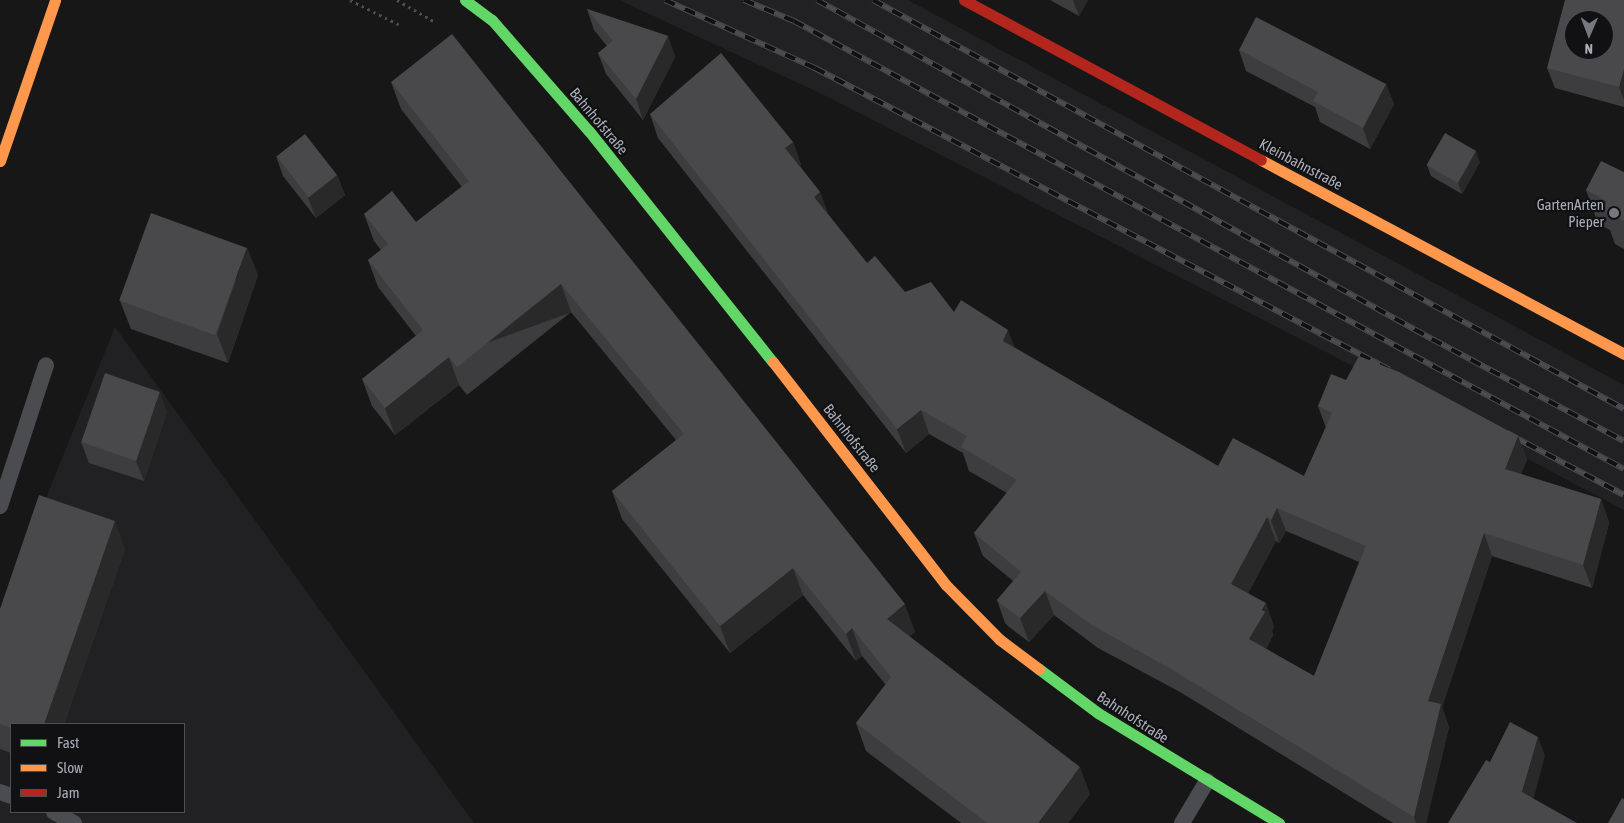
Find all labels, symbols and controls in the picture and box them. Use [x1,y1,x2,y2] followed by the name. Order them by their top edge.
[1564,10,1614,60] north arrow
[1584,41,1593,57] text: N
[566,84,632,158] street label: Bahnhofstraße
[1256,134,1346,194] street label: Kleinbahnstraße
[1537,195,1604,230] place label: GartenArten Pieper
[1608,207,1620,219] marker: GartenArten Pieper
[820,400,884,476] street label: Bahnhofstraße
[1094,687,1172,747] street label: Bahnhofstraße
[10,723,185,813] legend
[57,734,79,751] text: Fast
[57,759,83,776] text: Slow
[57,784,80,801] text: Jam

